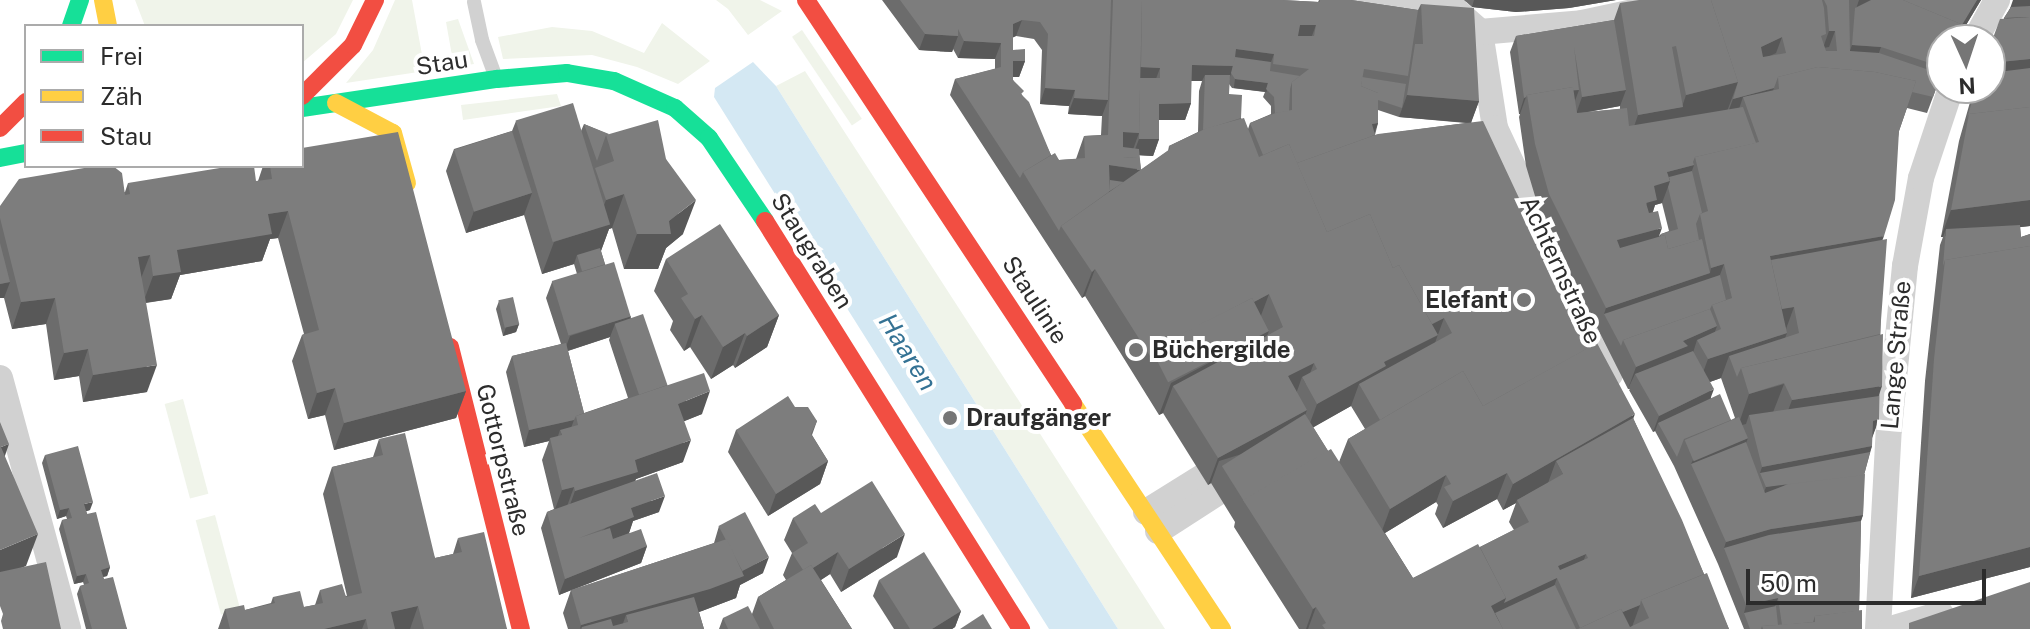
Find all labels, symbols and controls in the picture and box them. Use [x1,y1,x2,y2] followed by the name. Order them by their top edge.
[24,24,304,168] legend
[1926,24,2006,104] north arrow
[100,42,143,70] text: Frei
[414,45,470,81] street label: Stau
[1958,73,1976,99] text: N
[100,82,143,110] text: Zäh
[100,122,152,150] text: Stau
[765,188,859,314] street label: Staugraben
[1514,191,1608,349] street label: Achternstraße
[996,251,1074,349] street label: Staulinie
[1875,279,1917,431] street label: Lange Straße
[1425,286,1508,314] place label: Elefant
[1515,291,1533,309] marker: Elefant
[872,308,944,396] water label: Haaren
[1152,336,1291,364] place label: Büchergilde
[1127,341,1145,359] marker: Büchergilde
[470,381,536,539] street label: Gottorpstraße
[966,404,1111,432] place label: Draufgänger
[941,409,959,427] marker: Draufgänger
[1750,553,1990,603] scale bar
[1760,569,1817,597] text: 50 m

